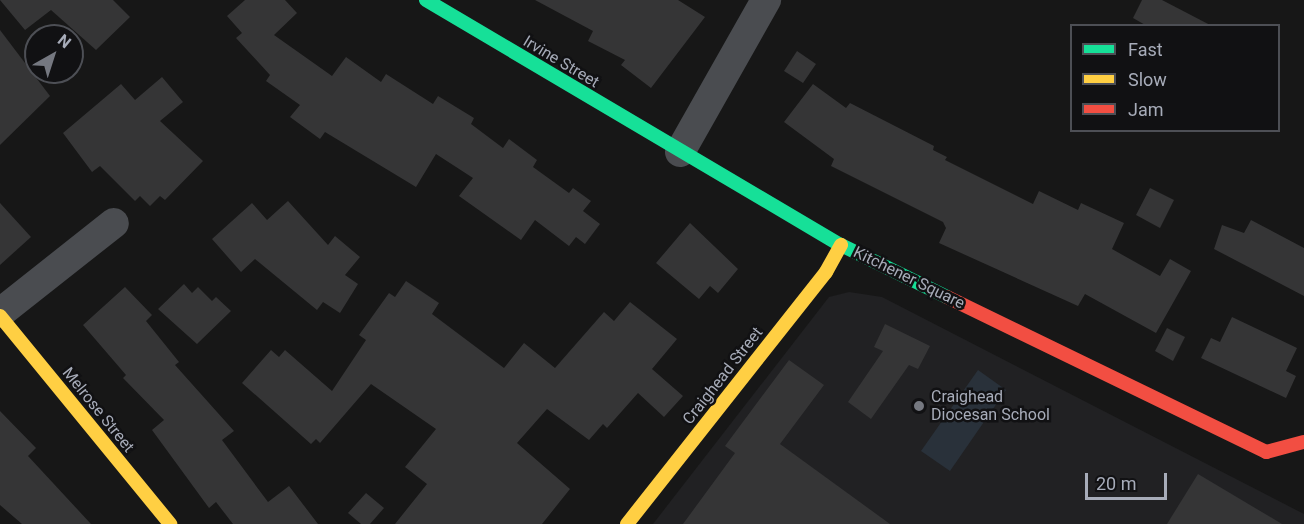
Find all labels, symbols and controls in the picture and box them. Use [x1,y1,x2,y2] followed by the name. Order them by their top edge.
[24,24,84,84] north arrow
[1070,24,1280,132] legend
[54,30,75,52] text: N
[520,32,602,92] street label: Irvine Street
[1128,39,1163,60] text: Fast
[1128,69,1167,90] text: Slow
[1128,99,1164,120] text: Jam
[850,243,968,313] street label: Kitchener Square
[679,323,767,429] street label: Craighead Street
[58,364,138,456] street label: Melrose Street
[931,387,1050,425] place label: Craighead Diocesan School
[912,399,926,413] marker: Craighead Diocesan School
[1088,461,1170,499] scale bar
[1096,473,1136,494] text: 20 m

